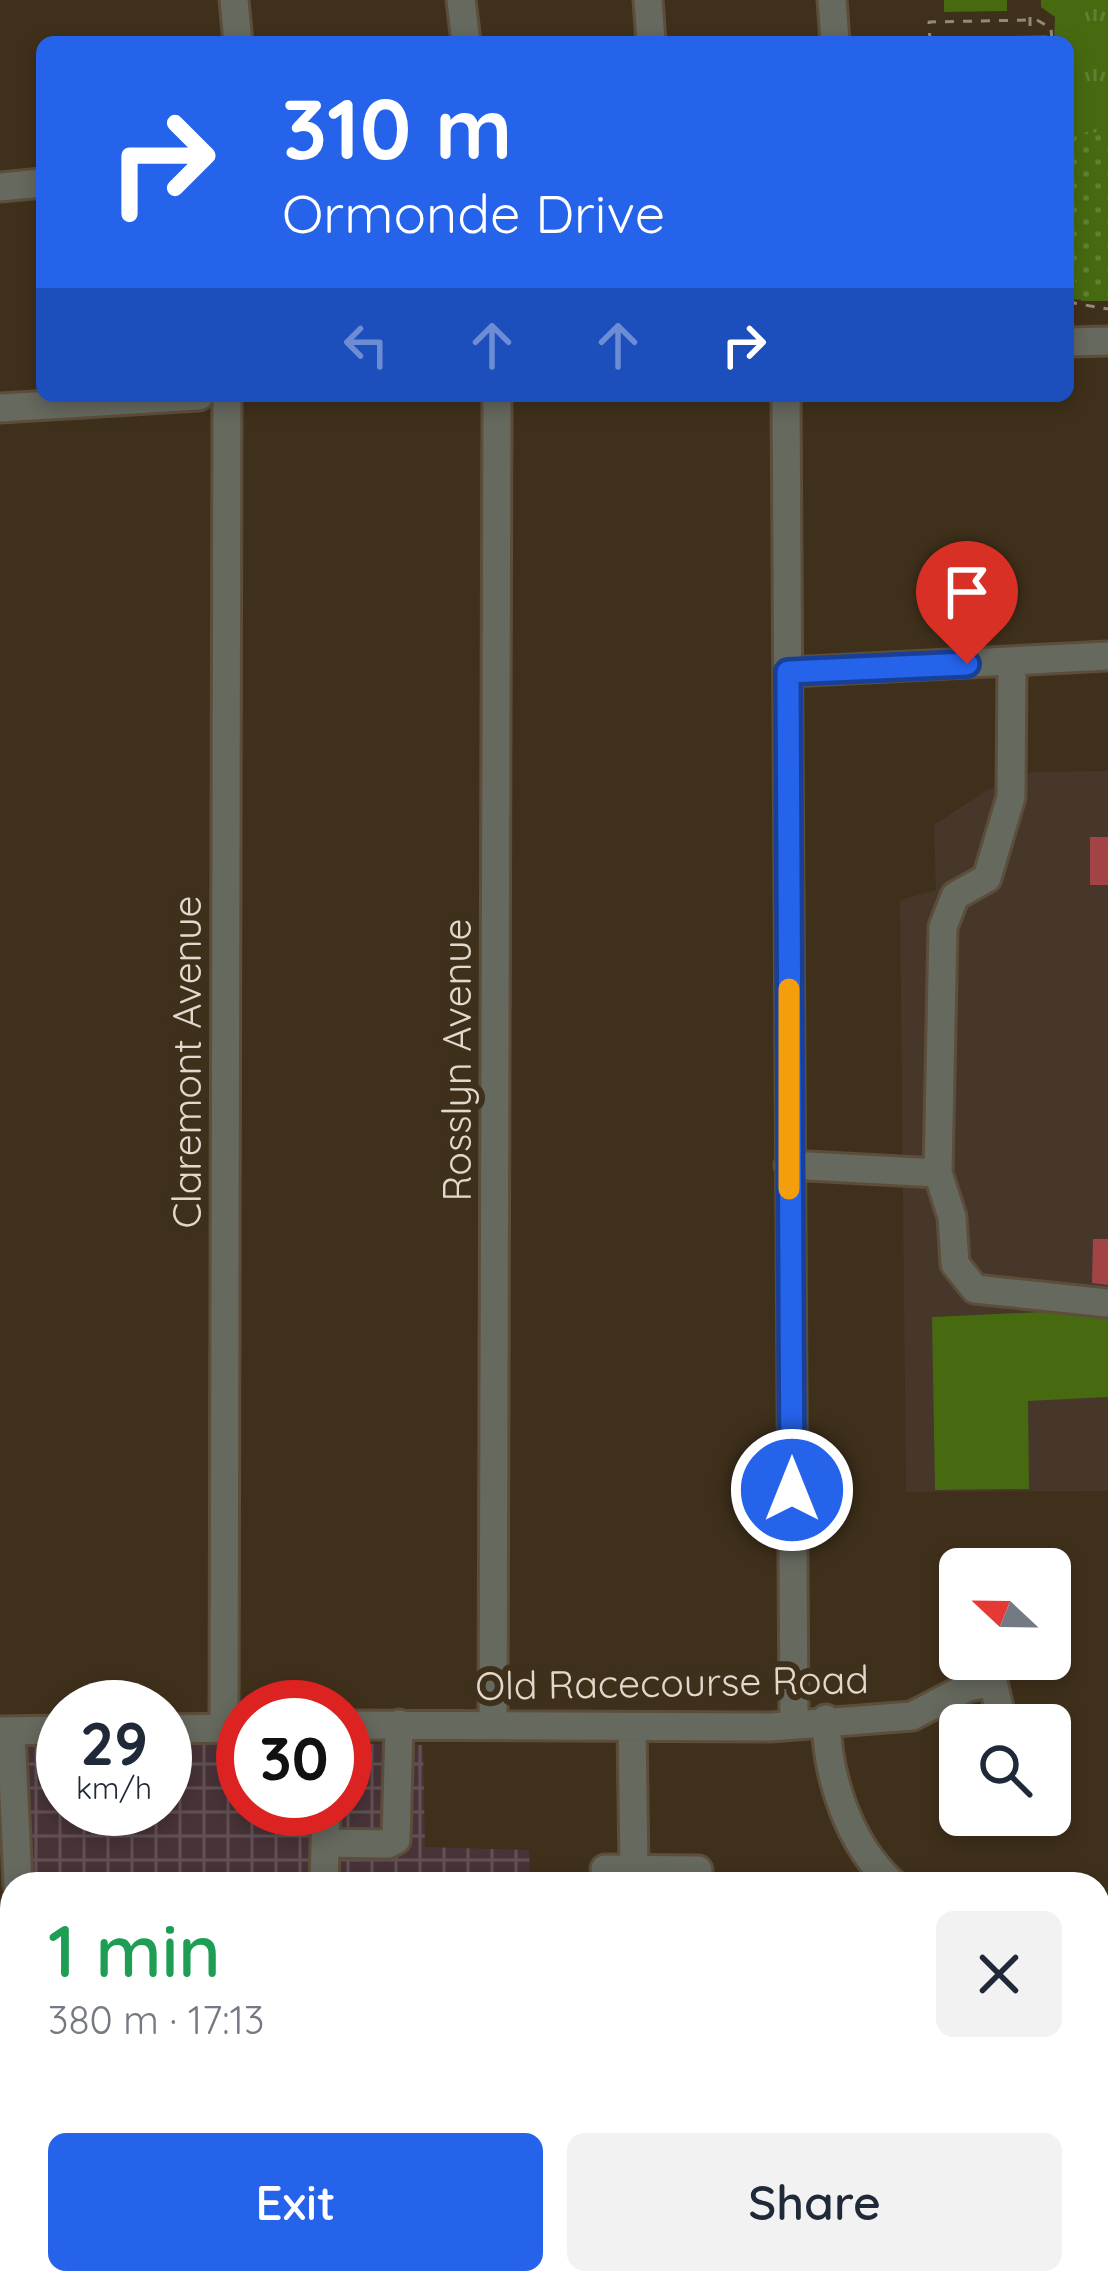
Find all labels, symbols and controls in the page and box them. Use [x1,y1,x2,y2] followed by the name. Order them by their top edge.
[282,75,512,180] text: 310 m
[84,84,240,240] icon: right
[282,179,665,247] text: Ormonde Drive
[333,312,399,378] icon: left
[459,312,525,378] icon: ahead
[585,312,651,378] icon: ahead
[711,312,777,378] icon: right
[916,541,1018,664] pin
[934,559,1000,625] icon: arrive
[162,895,211,1229] street label: Claremont Avenue
[432,918,481,1202] street label: Rosslyn Avenue
[729,1427,855,1553] position arrow
[939,1548,1071,1680] north arrow
[939,1548,1071,1836] map controls
[475,1654,869,1710] street label: Old Racecourse Road
[216,1680,372,1836] speed limit sign: 30
[939,1704,1071,1836] button: search
[80,1705,148,1780] text: 29
[76,1769,152,1807] text: km/h
[48,1905,221,1995] text: 1 min
[936,1911,1062,2037] button: close
[48,1995,264,2044] text: 380 m · 17:13
[48,2133,543,2271] button: Exit
[567,2133,1062,2271] button: Share

